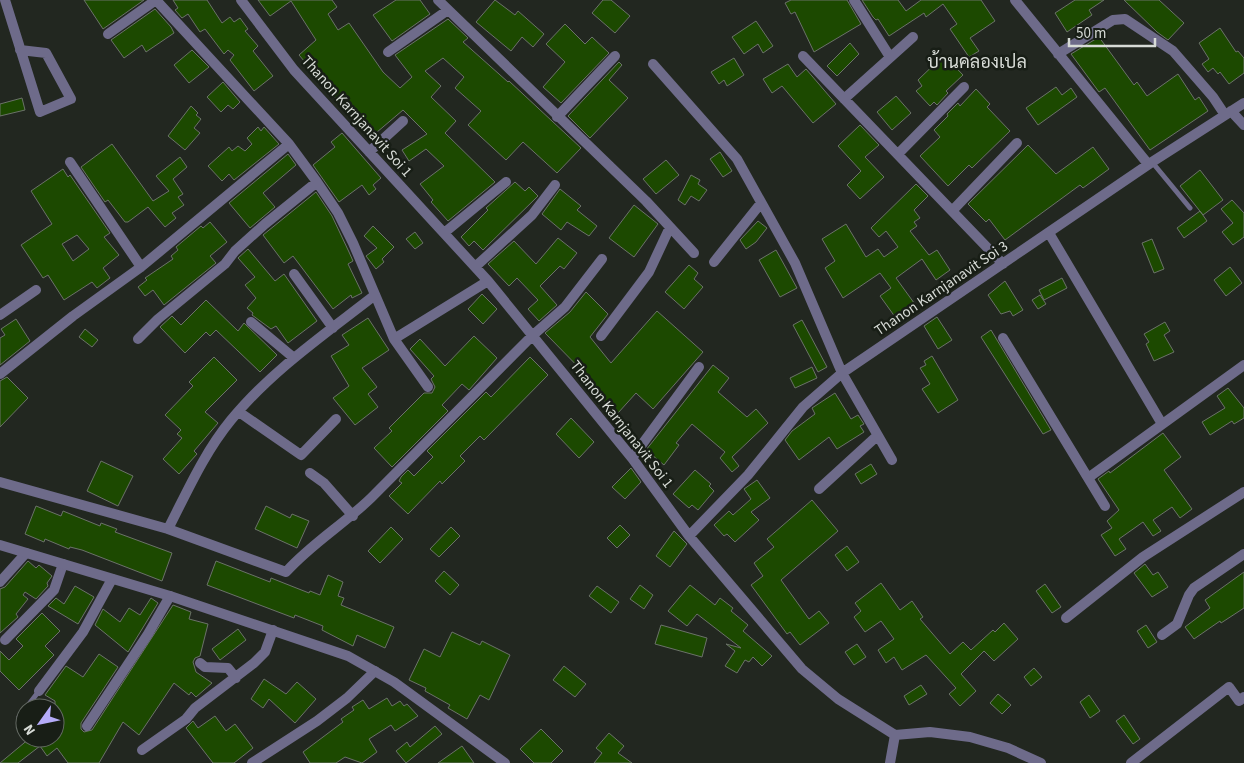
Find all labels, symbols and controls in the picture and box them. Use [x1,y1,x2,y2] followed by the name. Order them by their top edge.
[1069,15,1155,47] scale bar
[1076,23,1106,44] text: 50 m
[927,50,1027,75] district label: บ้านคลองเปล
[296,51,417,182] street label: Thanon Karnjanavit Soi 1
[870,236,1012,341] street label: Thanon Karnjanavit Soi 3
[565,356,678,493] street label: Thanon Karnjanavit Soi 1
[15,698,65,748] north arrow
[19,720,41,739] text: N

